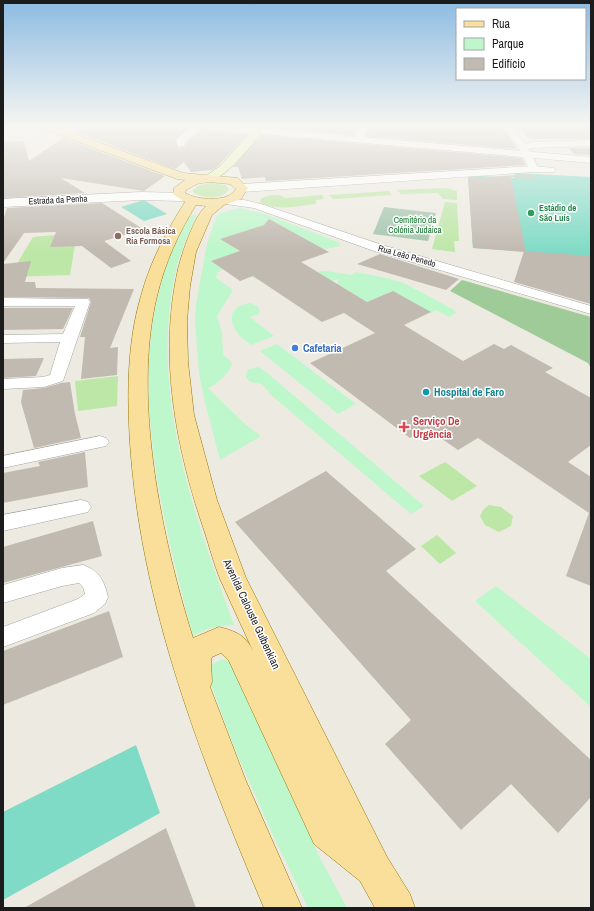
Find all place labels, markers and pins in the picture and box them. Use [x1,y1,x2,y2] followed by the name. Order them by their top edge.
[539,202,576,224] place label: Estádio de São Luís
[526,208,536,218] marker: Estádio de São Luís
[126,225,177,247] place label: Escola Básica Ria Formosa
[113,231,123,241] marker: Escola Básica Ria Formosa
[303,341,342,355] place label: Cafetaria
[290,343,300,353] marker: Cafetaria
[434,385,505,399] place label: Hospital de Faro
[421,387,431,397] marker: Hospital de Faro
[413,414,460,441] place label: Serviço De Urgência
[398,421,410,433] marker: Serviço De Urgência

